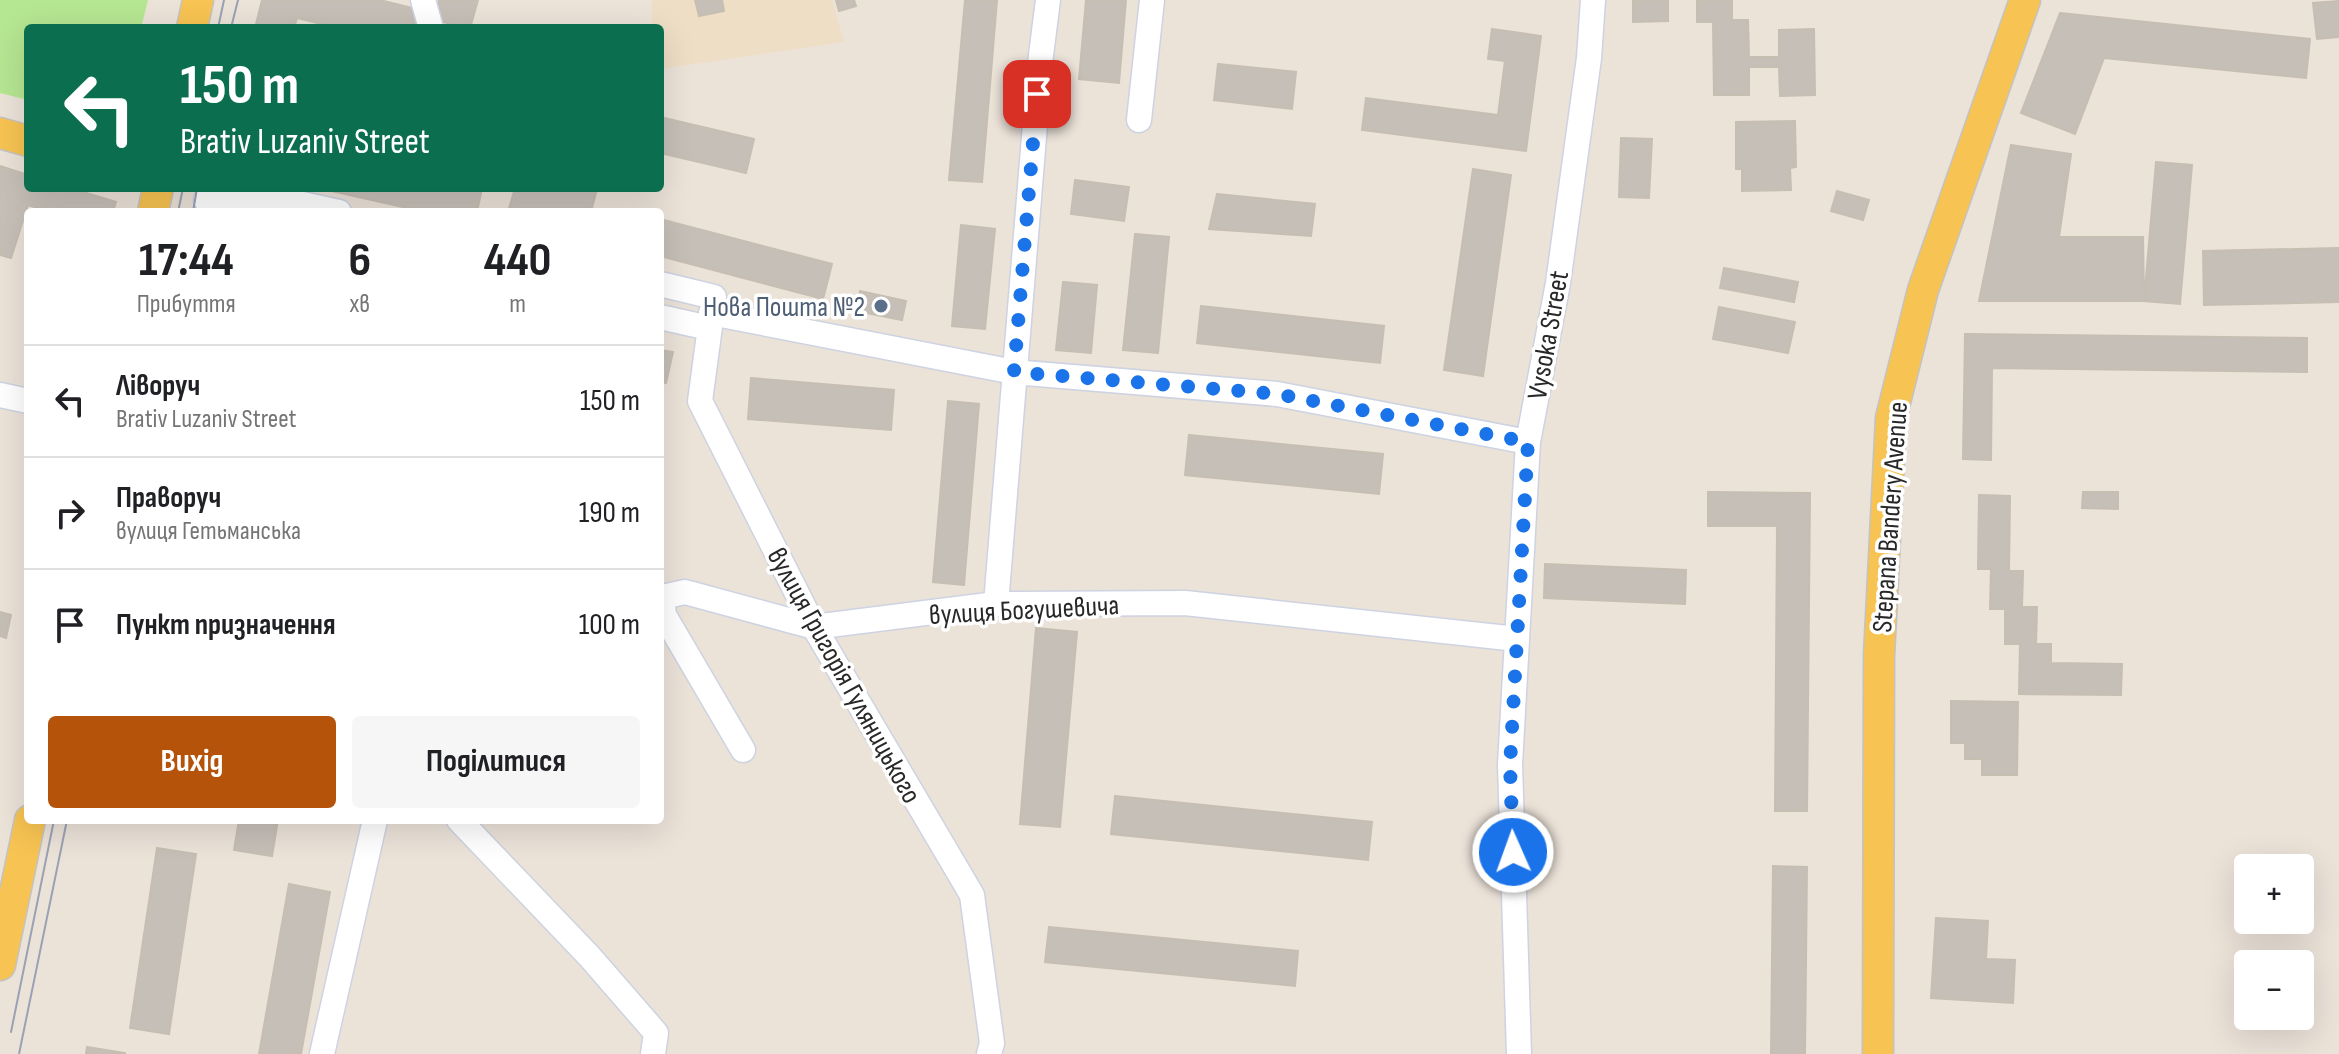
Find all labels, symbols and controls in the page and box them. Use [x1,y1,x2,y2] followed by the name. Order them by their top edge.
[180,53,299,120] text: 150 m
[48,56,152,160] icon: left
[1003,60,1071,128] pin
[1015,72,1059,116] icon: arrive
[180,121,430,164] text: Brativ Luzaniv Street
[139,232,234,289] text: 17:44
[348,232,371,289] text: 6
[484,232,551,289] text: 440
[1521,268,1576,402] street label: Vysoka Street
[137,289,236,320] text: Прибуття
[349,289,370,320] text: хв
[509,289,526,320] text: m
[703,291,865,324] place label: Нова Пошта №2
[872,297,890,315] marker: Нова Пошта №2
[116,368,200,404] text: Ліворуч
[48,379,92,423] icon: left
[580,383,640,419] text: 150 m
[1866,401,1915,634] street label: Stepana Bandery Avenue
[116,404,296,435] text: Brativ Luzaniv Street
[116,480,221,516] text: Праворуч
[48,491,92,535] icon: right
[579,495,640,531] text: 190 m
[116,516,301,547] text: вулиця Гетьманська
[760,542,928,809] street label: вулиця Григорія Гуляницького
[928,589,1120,632] street label: вулиця Богушевича
[48,603,92,647] icon: arrive
[116,607,336,643] text: Пункт призначення
[579,607,640,643] text: 100 m
[48,716,336,808] button: Вихід
[352,716,640,808] button: Поділитися
[1471,810,1555,894] position arrow
[2234,854,2314,1030] map controls
[2234,854,2314,934] button: +
[2234,950,2314,1030] button: −

